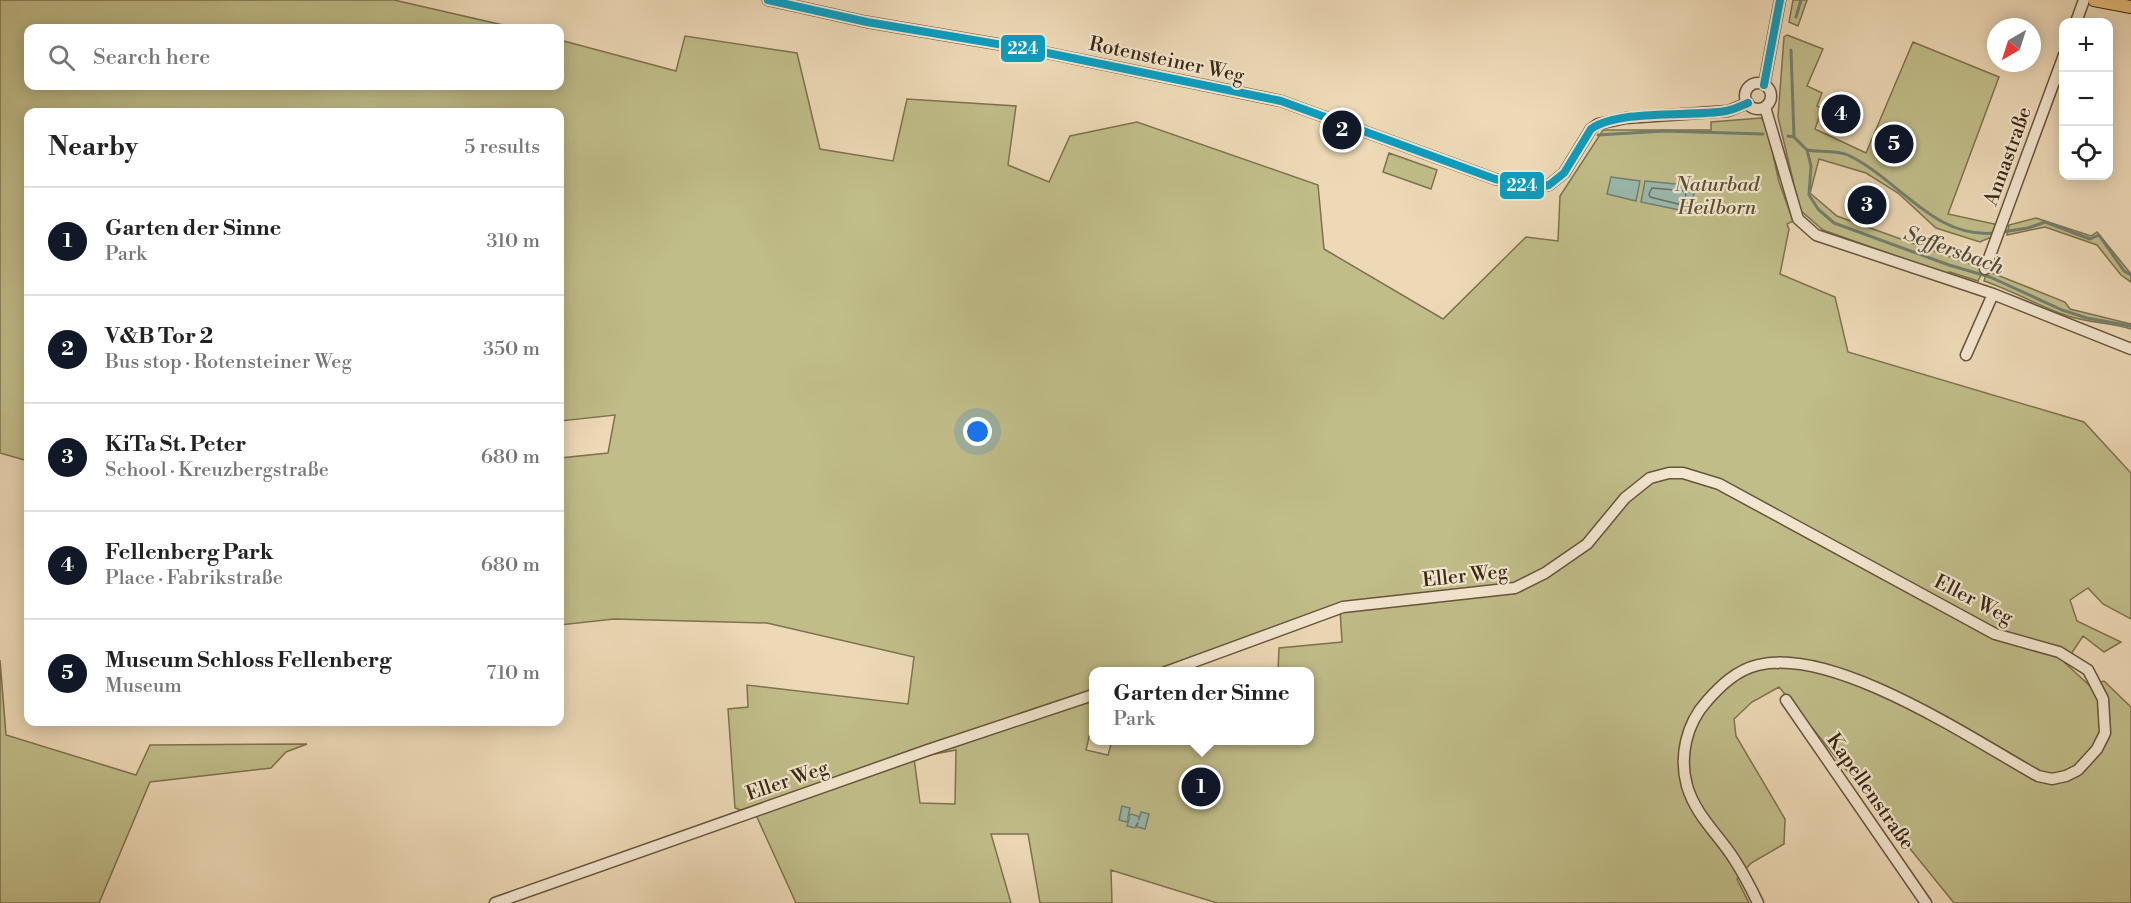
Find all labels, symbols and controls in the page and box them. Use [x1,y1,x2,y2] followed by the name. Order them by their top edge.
[1987,18,2041,72] north arrow
[2059,18,2113,180] map controls
[2059,18,2113,72] button: +
[24,24,564,90] search box
[1087,32,1247,89] street label: Rotensteiner Weg
[1000,34,1046,63] line badge: 224
[1008,39,1039,59] text: 224
[45,41,78,74] icon: search
[93,44,210,71] text: Search here
[2059,72,2113,126] button: −
[1822,92,1860,136] pin: 4
[1979,104,2038,210] street label: Annastraße
[1322,108,1362,152] pin: 2
[1874,122,1914,166] pin: 5
[2059,126,2113,180] button: locate
[48,131,138,163] text: Nearby
[464,135,540,160] text: 5 results
[1499,171,1545,200] line badge: 224
[1674,173,1760,221] park label: Naturbad Heilborn
[1507,176,1538,196] text: 224
[1848,182,1886,228] pin: 3
[105,215,281,242] text: Garten der Sinne
[1900,221,2007,281] water label: Seffersbach
[63,229,72,254] text: 1
[487,229,540,254] text: 310 m
[105,242,147,267] text: Park
[105,323,213,350] text: V&B Tor 2
[61,337,74,362] text: 2
[483,337,540,362] text: 350 m
[105,350,352,375] text: Bus stop · Rotensteiner Weg
[963,417,992,446] your location
[105,431,246,458] text: KiTa St. Peter
[61,445,74,470] text: 3
[481,445,540,470] text: 680 m
[105,458,329,483] text: School · Kreuzbergstraße
[105,539,273,566] text: Fellenberg Park
[61,553,74,578] text: 4
[481,553,540,578] text: 680 m
[1421,560,1510,593] street label: Eller Weg
[105,566,283,591] text: Place · Fabrikstraße
[1929,570,2018,631] street label: Eller Weg
[105,647,391,674] text: Museum Schloss Fellenberg
[61,661,74,686] text: 5
[486,661,540,686] text: 710 m
[1089,667,1314,745] popup
[105,674,182,699] text: Museum
[1113,680,1290,707] text: Garten der Sinne
[1113,707,1155,732] text: Park
[1820,729,1919,855] street label: Kapellenstraße
[743,755,833,807] street label: Eller Weg
[1182,764,1220,810] pin: 1

